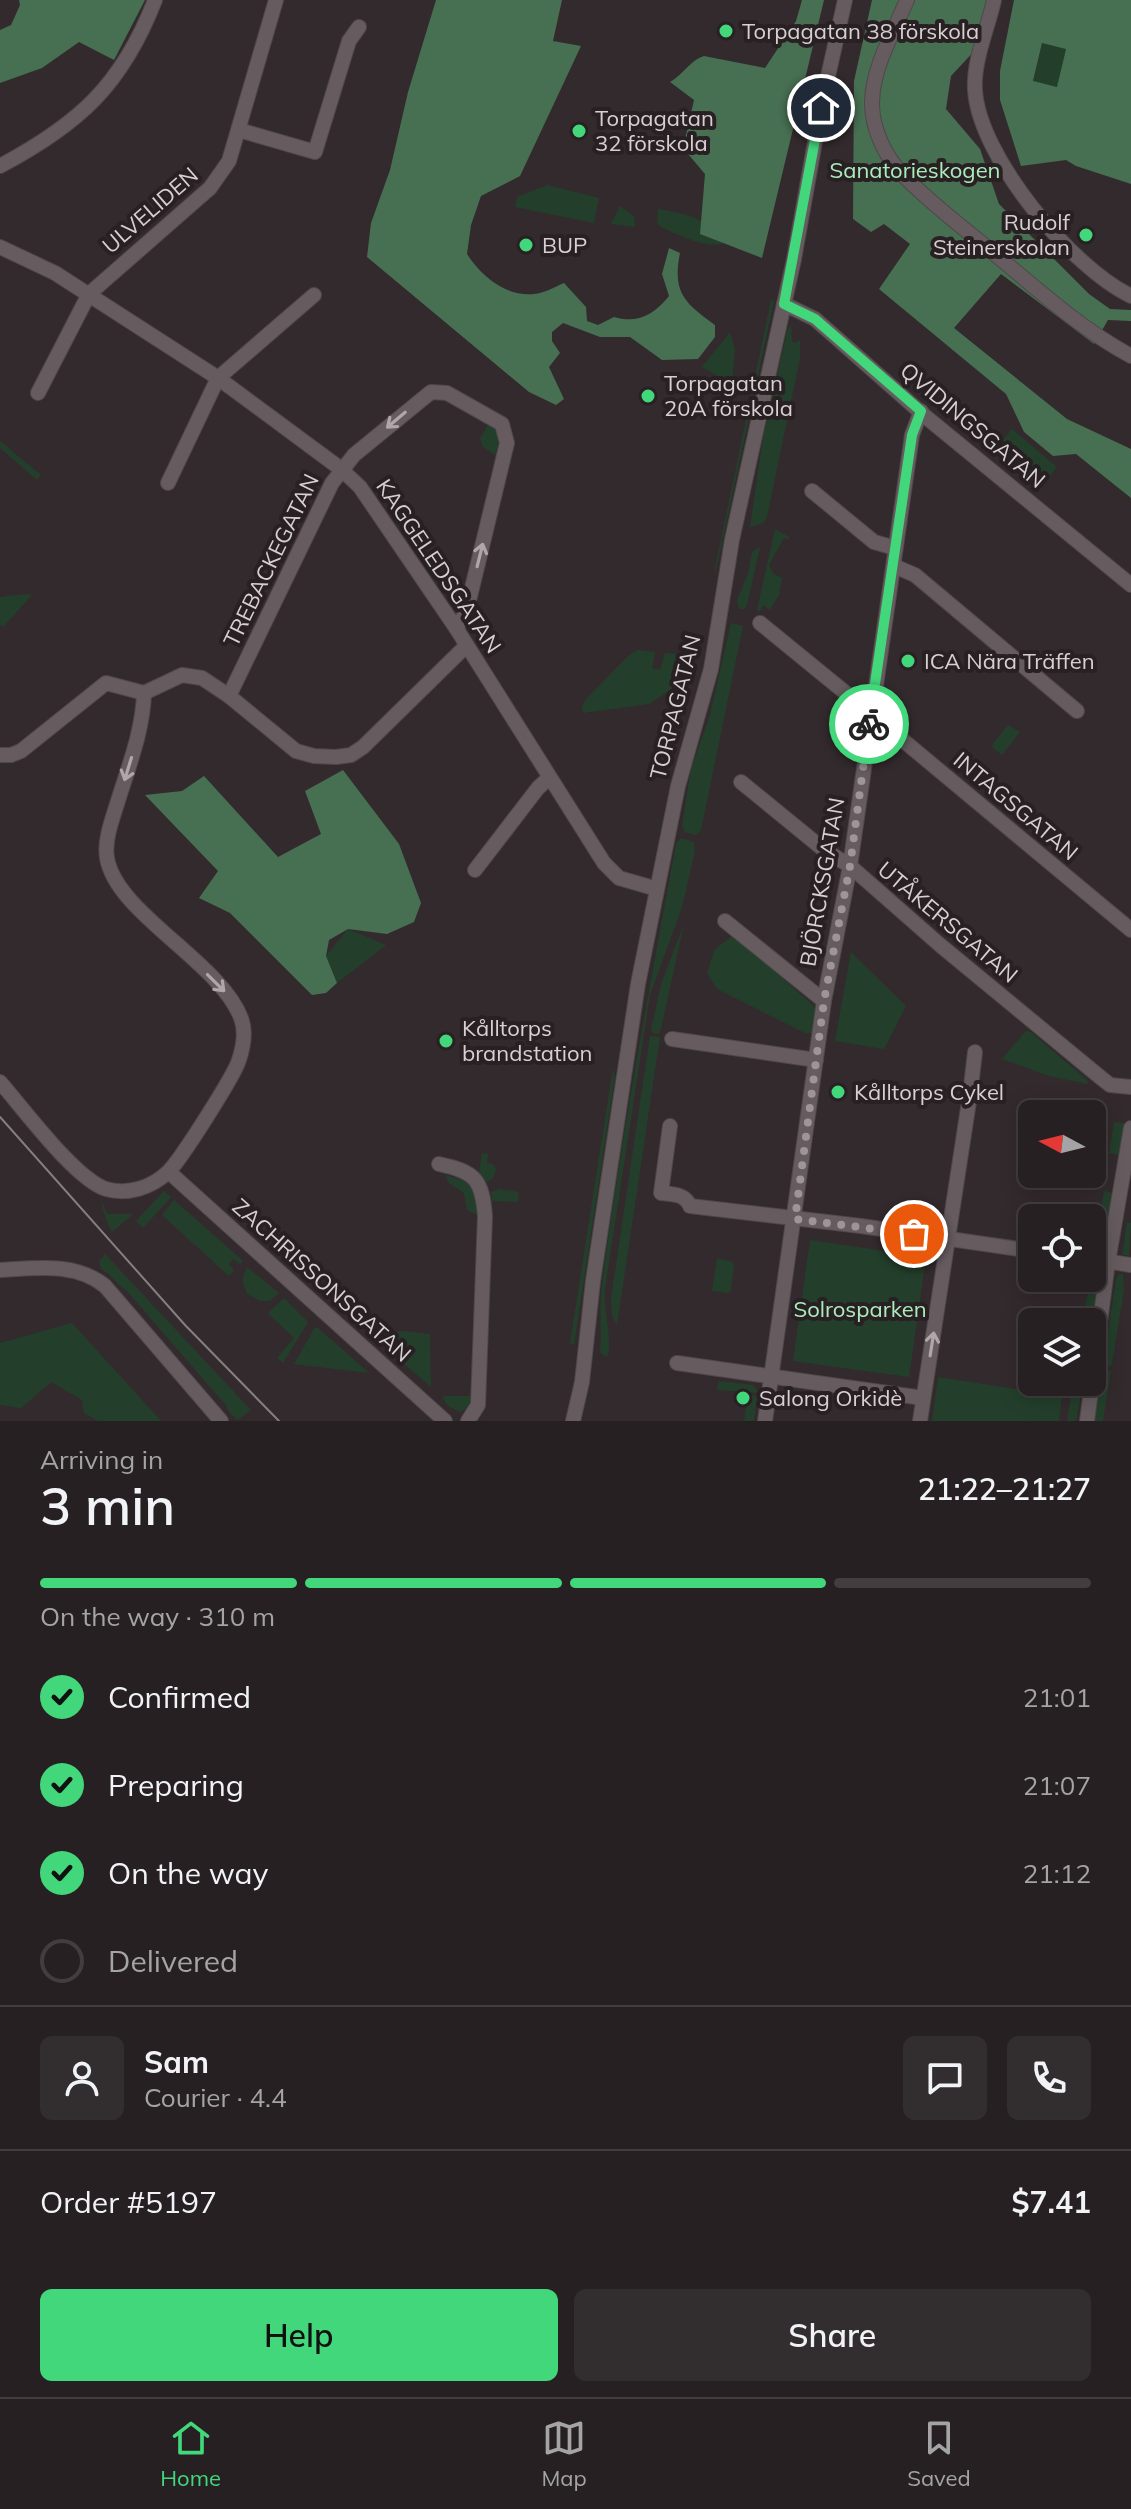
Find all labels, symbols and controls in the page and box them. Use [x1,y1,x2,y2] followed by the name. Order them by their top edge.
[742,17,979,45] place label: Torpagatan 38 förskola
[717,22,735,40] marker: Torpagatan 38 förskola
[787,74,855,142] pin
[799,86,843,130] icon: home
[595,104,714,157] place label: Torpagatan 32 förskola
[570,122,588,140] marker: Torpagatan 32 förskola
[830,156,1001,184] park label: Sanatorieskogen
[96,161,204,259] street label: ULVELIDEN
[933,208,1071,261] place label: Rudolf Steinerskolan
[1077,226,1095,244] marker: Rudolf Steinerskolan
[542,231,587,259] place label: BUP
[517,236,535,254] marker: BUP
[895,356,1051,494] street label: QVIDINGSGATAN
[664,369,793,422] place label: Torpagatan 20A förskola
[639,387,657,405] marker: Torpagatan 20A förskola
[386,411,406,429] one-way arrow
[217,469,325,651] street label: TREBACKEGATAN
[370,474,508,658] street label: KAGGELEDSGATAN
[473,543,488,569] one-way arrow
[644,632,706,782] street label: TORPAGATAN
[924,647,1095,675] place label: ICA Nära Träffen
[899,652,917,670] marker: ICA Nära Träffen
[829,684,909,764] courier
[847,702,891,746] icon: bike
[948,746,1084,866] street label: INTAGSGATAN
[120,755,135,781] one-way arrow
[793,795,851,969] street label: BJÖRCKSGATAN
[872,855,1024,989] street label: UTÅKERSGATAN
[206,973,225,992] one-way arrow
[462,1014,592,1067] place label: Kålltorps brandstation
[437,1032,455,1050] marker: Kålltorps brandstation
[854,1078,1004,1106] place label: Kålltorps Cykel
[829,1083,847,1101] marker: Kålltorps Cykel
[1018,1100,1106,1188] north arrow
[1018,1100,1106,1396] map controls
[227,1192,417,1368] street label: ZACHRISSONSGATAN
[880,1200,948,1268] pin
[1018,1204,1106,1292] button: locate
[892,1212,936,1256] icon: bag
[793,1295,927,1323] park label: Solrosparken
[1018,1308,1106,1396] button: layers
[925,1332,940,1357] one-way arrow
[759,1384,902,1412] place label: Salong Orkidè
[734,1389,752,1407] marker: Salong Orkidè
[40,1443,163,1476] text: Arriving in
[918,1470,1091,1508] text: 21:22–21:27
[40,1473,175,1538] text: 3 min
[40,1600,275,1633] text: On the way · 310 m
[40,1675,84,1719] icon: check
[108,1678,251,1716] text: Confirmed
[1023,1681,1091,1714] text: 21:01
[40,1763,84,1807] icon: check
[108,1766,244,1804] text: Preparing
[1023,1769,1091,1802] text: 21:07
[40,1851,84,1895] icon: check
[108,1854,268,1892] text: On the way
[1023,1857,1091,1890] text: 21:12
[108,1942,238,1980] text: Delivered
[40,2036,124,2120] button: person
[903,2036,987,2120] button: chat
[1007,2036,1091,2120] button: phone
[144,2043,209,2081] text: Sam
[144,2081,287,2114] text: Courier · 4.4
[40,2183,217,2221] text: Order #5197
[1012,2183,1091,2221] text: $7.41
[40,2289,558,2381] button: Help
[574,2289,1091,2381] button: Share
[160,2416,221,2492] tab: Home
[541,2416,587,2492] tab: Map
[907,2416,971,2492] tab: Saved

